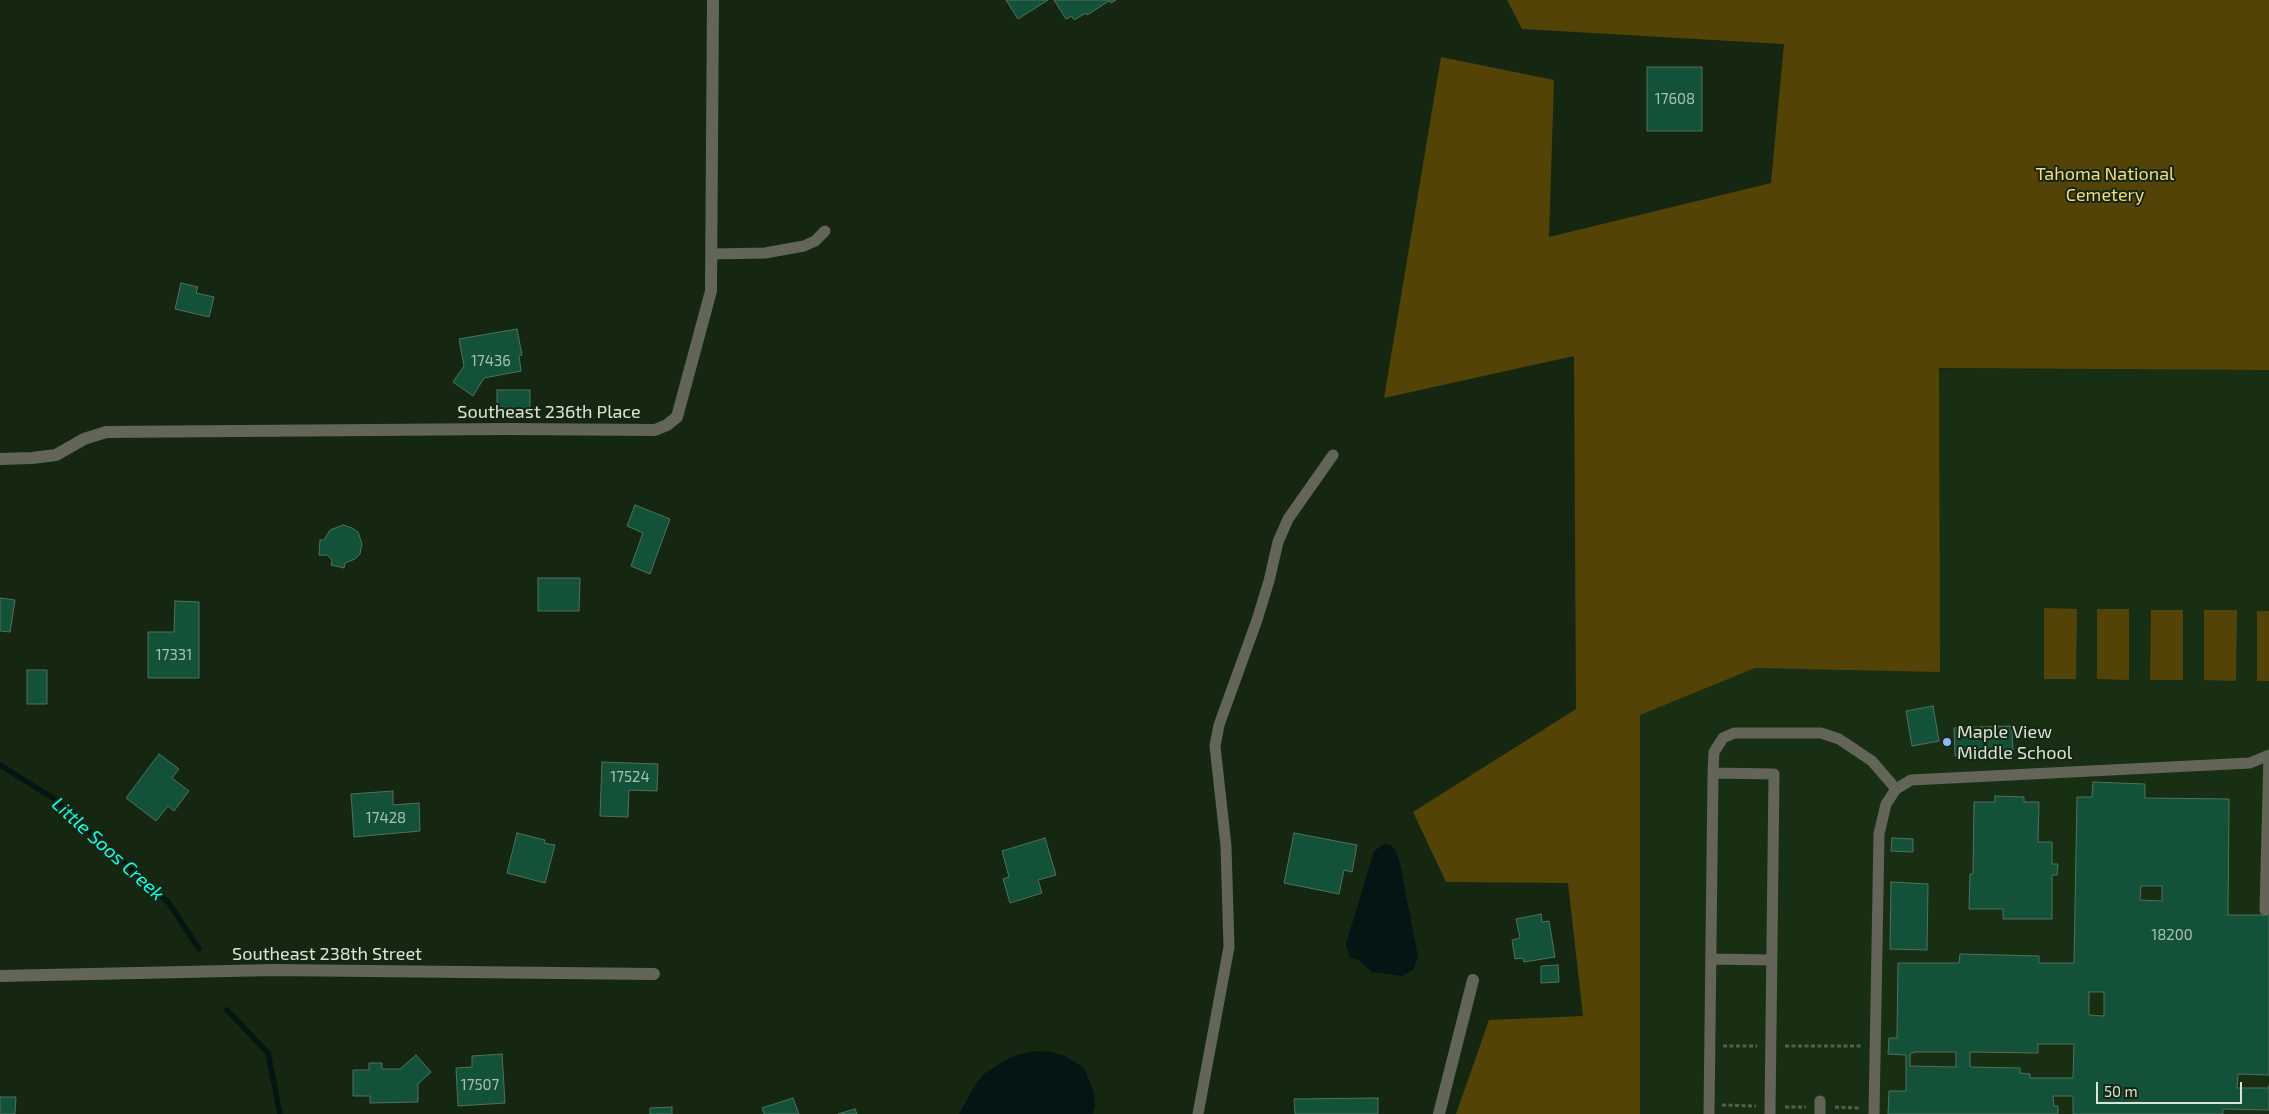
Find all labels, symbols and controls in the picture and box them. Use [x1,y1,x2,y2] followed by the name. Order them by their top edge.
[1655,90,1695,108] house number: 17608
[2036,163,2174,205] park label: Tahoma National Cemetery
[471,352,511,370] house number: 17436
[457,401,641,423] street label: Southeast 236th Place
[156,646,192,664] house number: 17331
[1957,721,2072,764] place label: Maple View Middle School
[1941,736,1953,748] marker: Maple View Middle School
[610,768,650,786] house number: 17524
[47,793,169,905] water label: Little Soos Creek
[366,809,406,827] house number: 17428
[2151,926,2193,944] house number: 18200
[232,943,422,965] street label: Southeast 238th Street
[2099,1072,2245,1104] scale bar
[461,1076,499,1094] house number: 17507
[2104,1082,2138,1100] text: 50 m

